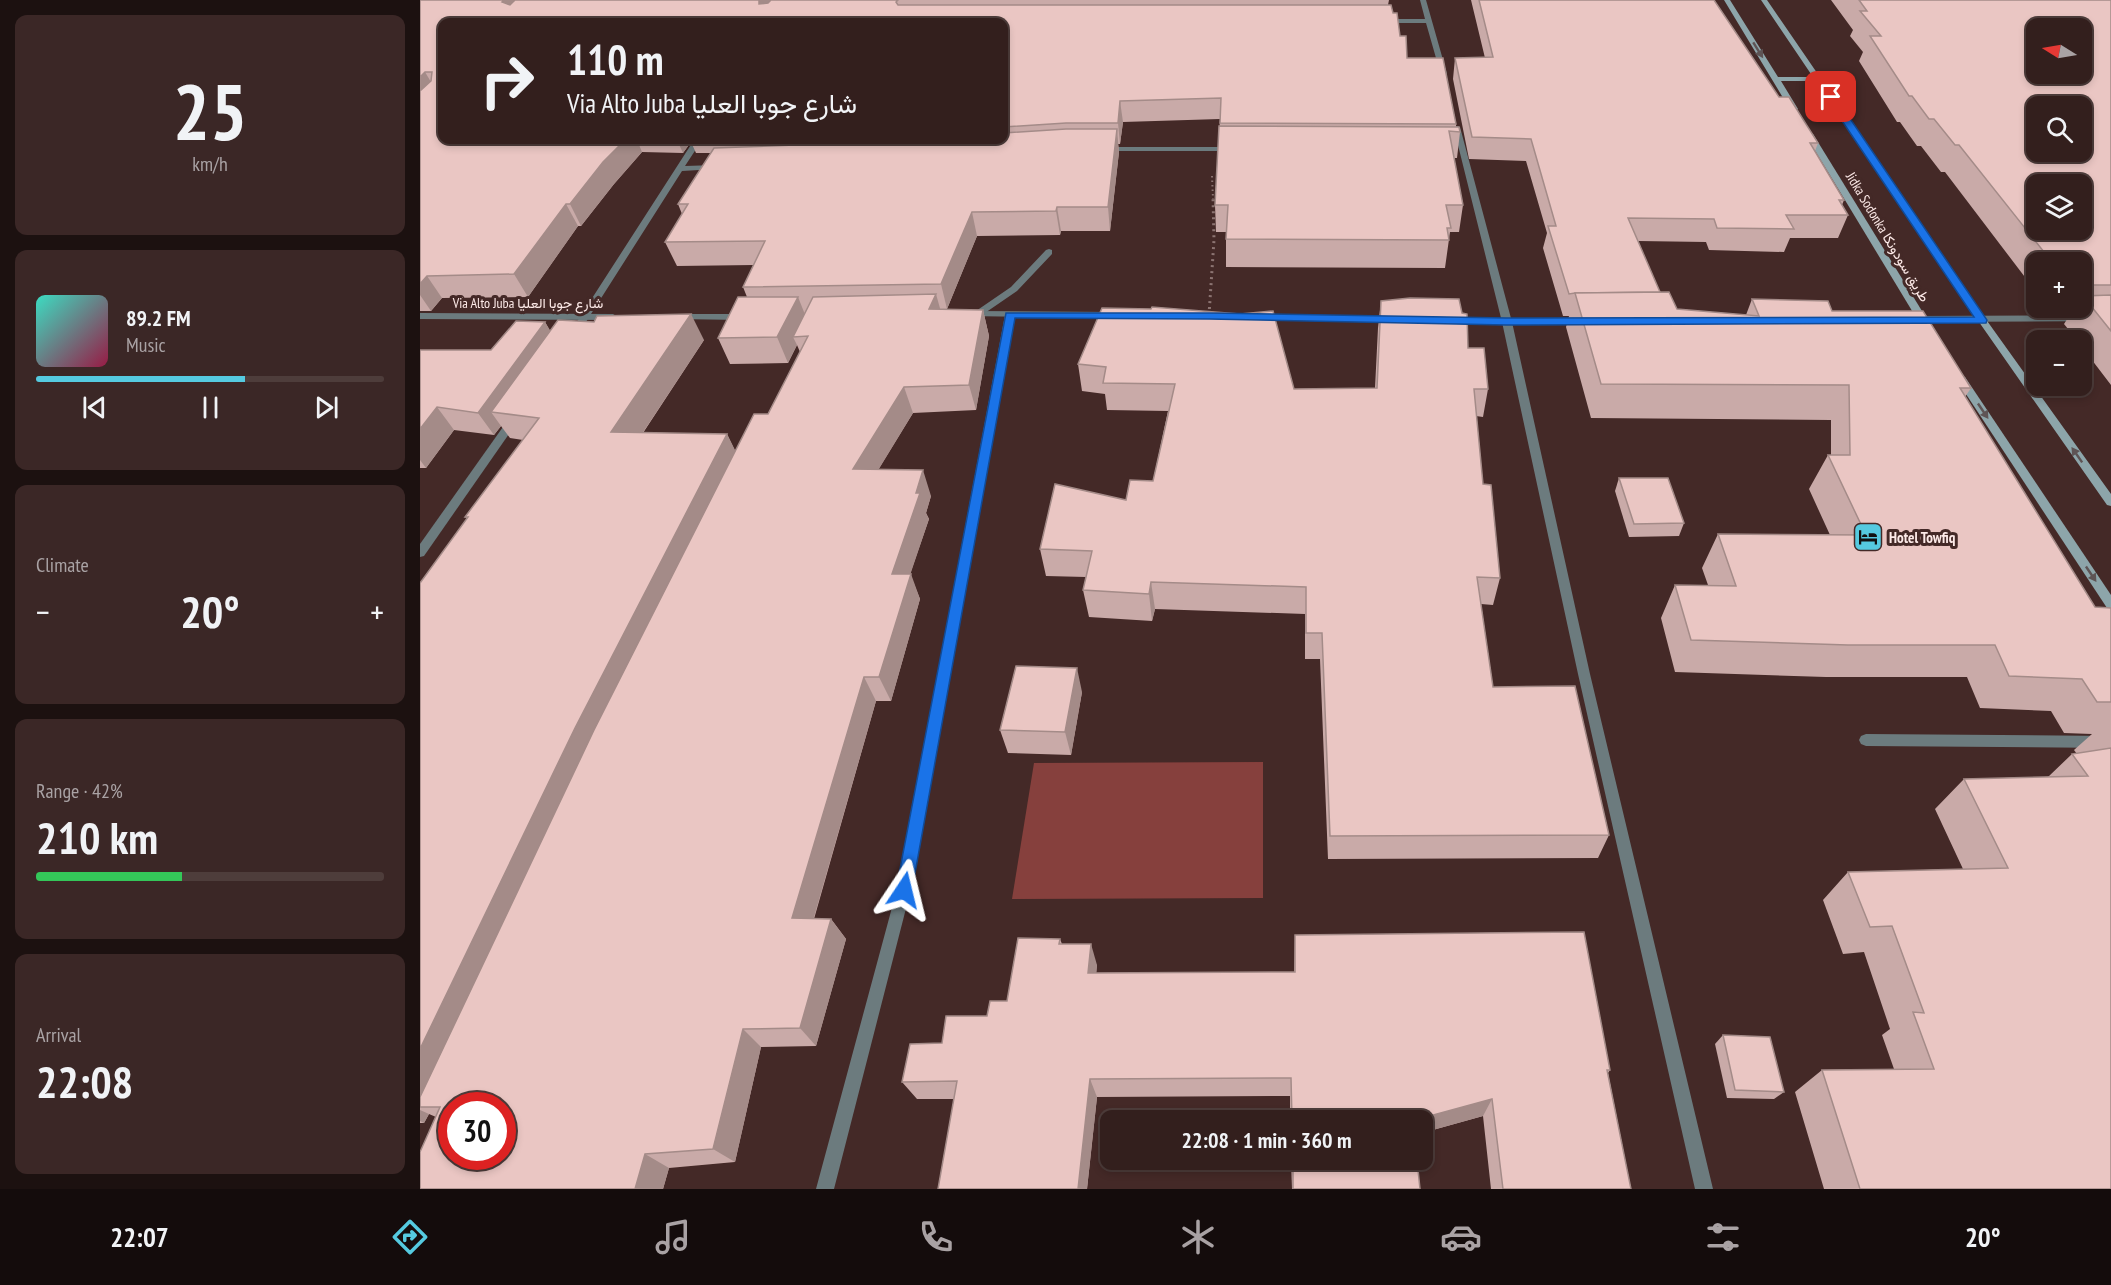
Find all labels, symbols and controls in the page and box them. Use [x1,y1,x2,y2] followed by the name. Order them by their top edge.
[2026,18,2092,84] north arrow
[2026,18,2092,396] map controls
[567,32,664,87] text: 110 m
[468,42,546,120] icon: right
[1752,42,1763,58] one-way arrow
[173,61,247,162] text: 25
[1805,71,1856,122] pin
[1814,80,1847,113] icon: arrive
[567,86,857,120] text: Via Alto Juba شارع جوبا العليا
[2026,96,2092,162] button: search
[192,151,228,177] text: km/h
[1842,168,1934,305] street label: Jidka Sodonka طريق سودونكا
[2026,174,2092,240] button: layers
[2026,252,2092,318] button: +
[452,294,603,314] street label: Via Alto Juba شارع جوبا العليا
[126,304,191,332] text: 89.2 FM
[2026,330,2092,396] button: −
[126,332,166,358] text: Music
[78,391,111,424] icon: previous
[194,391,227,424] icon: pause
[310,391,343,424] icon: next
[1977,403,1989,419] one-way arrow
[2071,447,2083,463] one-way arrow
[1852,521,1884,553] hotel icon: Hotel Towfiq
[1889,528,1956,547] place label: Hotel Towfiq
[36,552,89,578] text: Climate
[2085,566,2096,582] one-way arrow
[180,582,240,640] text: 20°
[36,590,50,633] text: −
[370,590,384,633] text: +
[36,778,123,804] text: Range · 42%
[36,808,158,866] text: 210 km
[872,858,936,922] position arrow
[36,1022,81,1048] text: Arrival
[36,1052,133,1110] text: 22:08
[438,1092,516,1170] speed limit sign: 30
[1181,1126,1352,1154] text: 22:08 · 1 min · 360 m
[389,1216,431,1258] icon: directions
[652,1216,694,1258] icon: music
[915,1216,957,1258] icon: phone
[1177,1216,1219,1258] icon: climate
[1440,1216,1482,1258] icon: car
[1702,1216,1744,1258] icon: filters
[110,1220,169,1254] text: 22:07
[1965,1220,2001,1254] text: 20°

